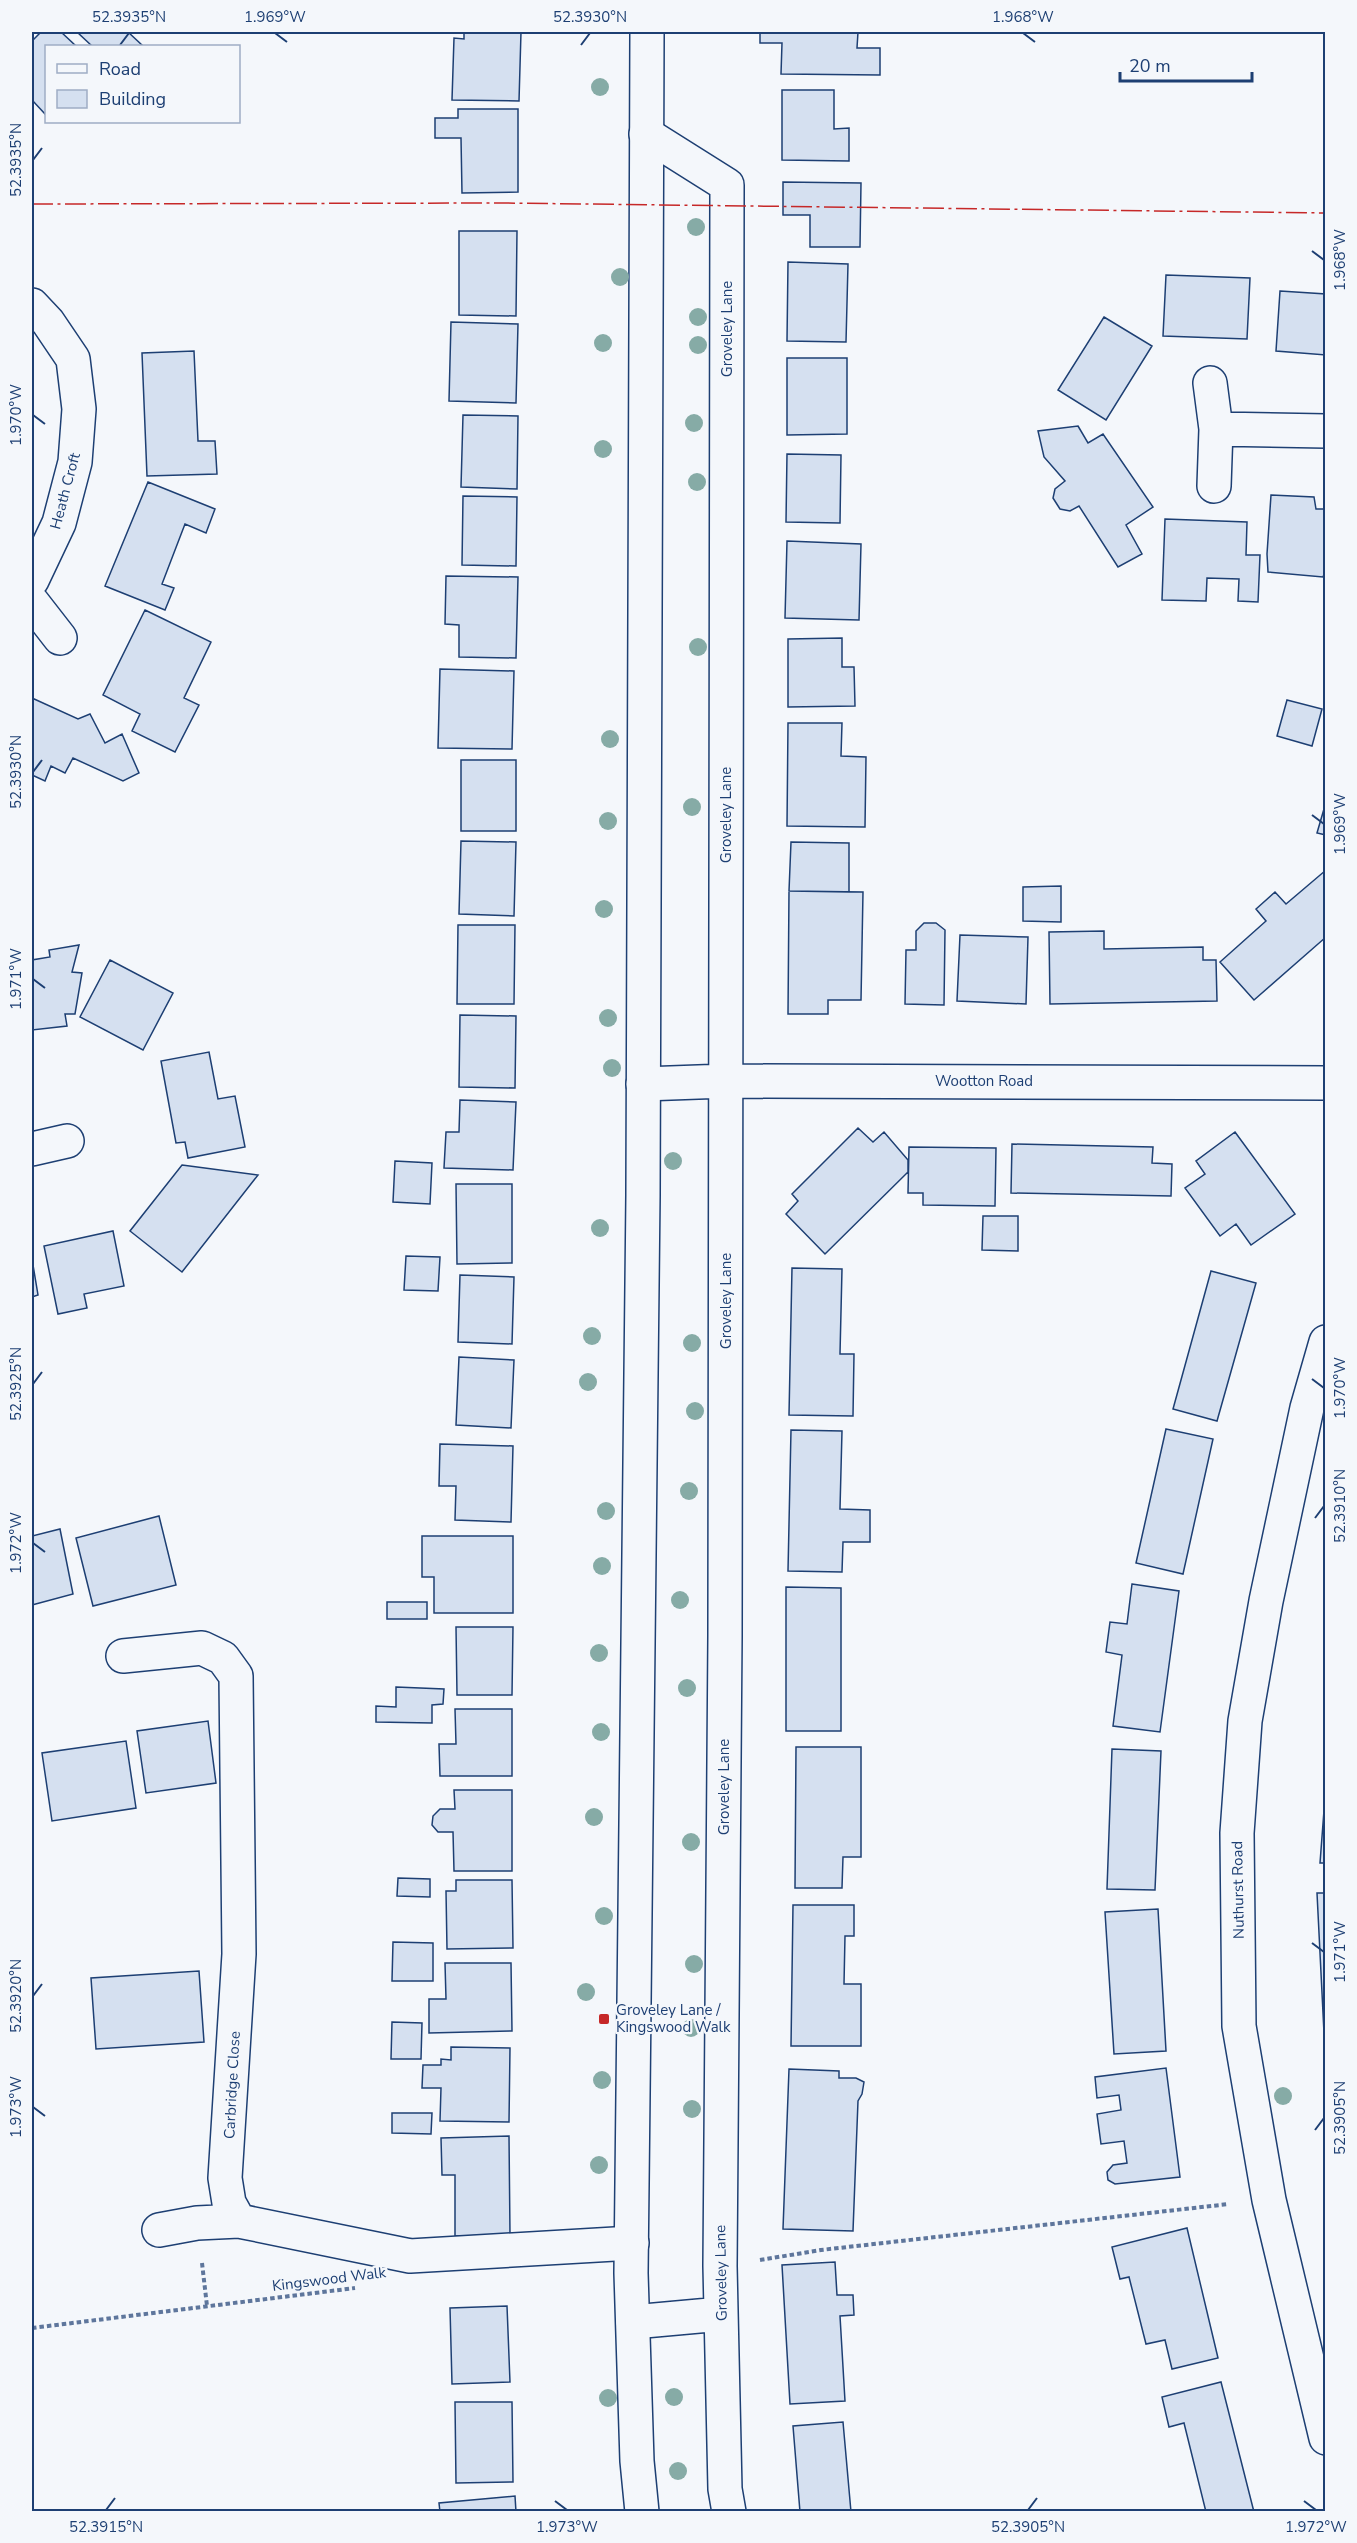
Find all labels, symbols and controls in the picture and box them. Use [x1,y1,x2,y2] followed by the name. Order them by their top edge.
[92,7,166,27] text: 52.3935°N
[244,7,306,27] text: 1.969°W
[553,7,627,27] text: 52.3930°N
[992,7,1054,27] text: 1.968°W
[45,45,240,123] legend
[1120,45,1252,83] scale bar
[1129,54,1171,78] text: 20 m
[99,57,141,81] text: Road
[99,87,166,111] text: Building
[6,123,26,197] text: 52.3935°N
[1330,229,1350,291] text: 1.968°W
[717,281,737,377] street label: Groveley Lane
[6,384,26,446] text: 1.970°W
[45,450,85,532] street label: Heath Croft
[6,735,26,809] text: 52.3930°N
[716,767,736,863] street label: Groveley Lane
[1330,793,1350,855] text: 1.969°W
[6,948,26,1010] text: 1.971°W
[935,1071,1033,1091] street label: Wootton Road
[716,1253,736,1349] street label: Groveley Lane
[6,1347,26,1421] text: 52.3925°N
[1330,1357,1350,1419] text: 1.970°W
[1330,1469,1350,1543] text: 52.3910°N
[6,1512,26,1574] text: 1.972°W
[714,1739,734,1835] street label: Groveley Lane
[1227,1841,1249,1939] street label: Nuthurst Road
[1330,1921,1350,1983] text: 1.971°W
[6,1959,26,2033] text: 52.3920°N
[616,2000,731,2037] place label: Groveley Lane / Kingswood Walk
[597,2012,611,2026] marker: Groveley Lane / Kingswood Walk
[219,2030,245,2140] street label: Carbridge Close
[6,2076,26,2138] text: 1.973°W
[1330,2081,1350,2155] text: 52.3905°N
[710,2225,732,2321] street label: Groveley Lane
[271,2262,388,2296] street label: Kingswood Walk
[69,2517,143,2537] text: 52.3915°N
[536,2517,598,2537] text: 1.973°W
[991,2517,1065,2537] text: 52.3905°N
[1285,2517,1347,2537] text: 1.972°W

